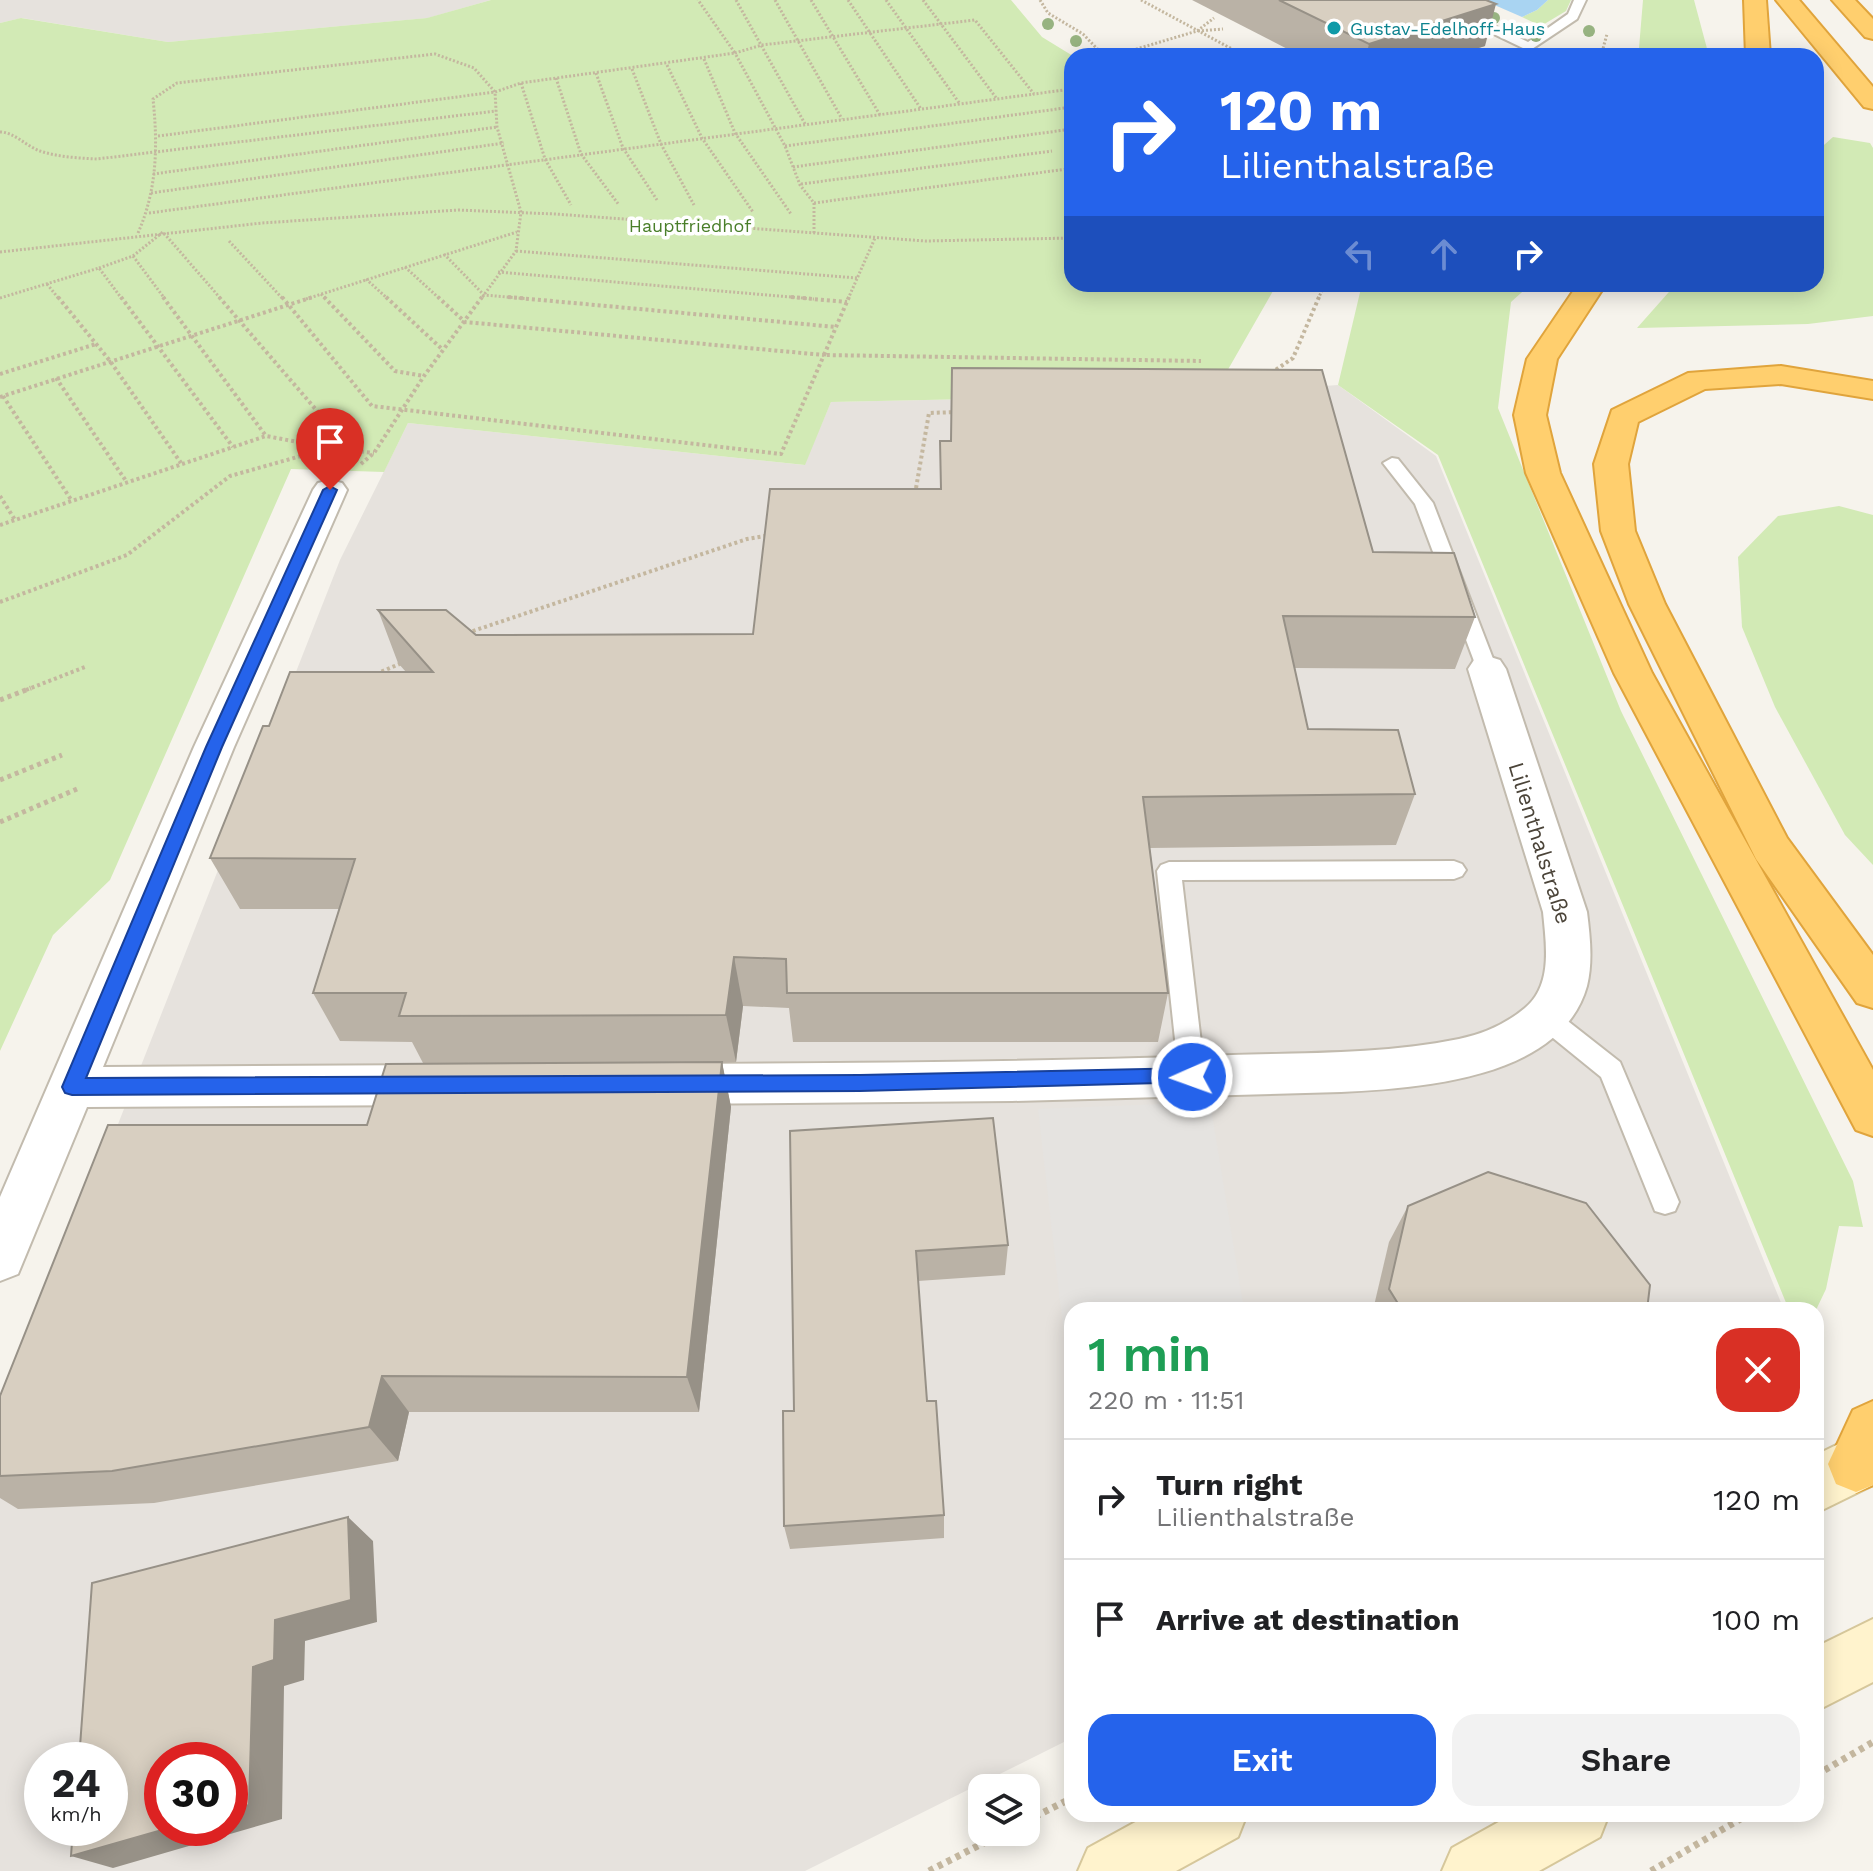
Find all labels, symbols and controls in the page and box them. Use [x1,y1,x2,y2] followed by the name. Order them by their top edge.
[1350,18,1545,39] place label: Gustav-Edelhoff-Haus
[1325,19,1343,37] marker: Gustav-Edelhoff-Haus
[1220,78,1382,144] text: 120 m
[1088,80,1192,184] icon: right
[1220,145,1495,187] text: Lilienthalstraße
[629,215,751,236] park label: Hauptfriedhof
[1338,232,1382,276] icon: left
[1422,232,1466,276] icon: ahead
[1506,232,1550,276] icon: right
[296,408,364,490] pin
[308,420,352,464] icon: arrive
[1503,759,1577,927] street label: Lilienthalstraße
[1150,1035,1234,1119] position arrow
[1088,1326,1211,1383] text: 1 min
[1716,1328,1800,1412] button: close
[1088,1385,1244,1415] text: 220 m · 11:51
[1156,1467,1302,1502] text: Turn right
[1088,1477,1132,1521] icon: right
[1713,1482,1800,1517] text: 120 m
[1156,1502,1355,1532] text: Lilienthalstraße
[1088,1597,1132,1641] icon: arrive
[1156,1602,1460,1637] text: Arrive at destination
[1712,1602,1800,1637] text: 100 m
[1088,1714,1436,1806] button: Exit
[1452,1714,1800,1806] button: Share
[144,1742,248,1846] speed limit sign: 30
[51,1760,101,1807] text: 24
[968,1774,1040,1846] map controls
[968,1774,1040,1846] button: layers
[50,1802,102,1826] text: km/h

